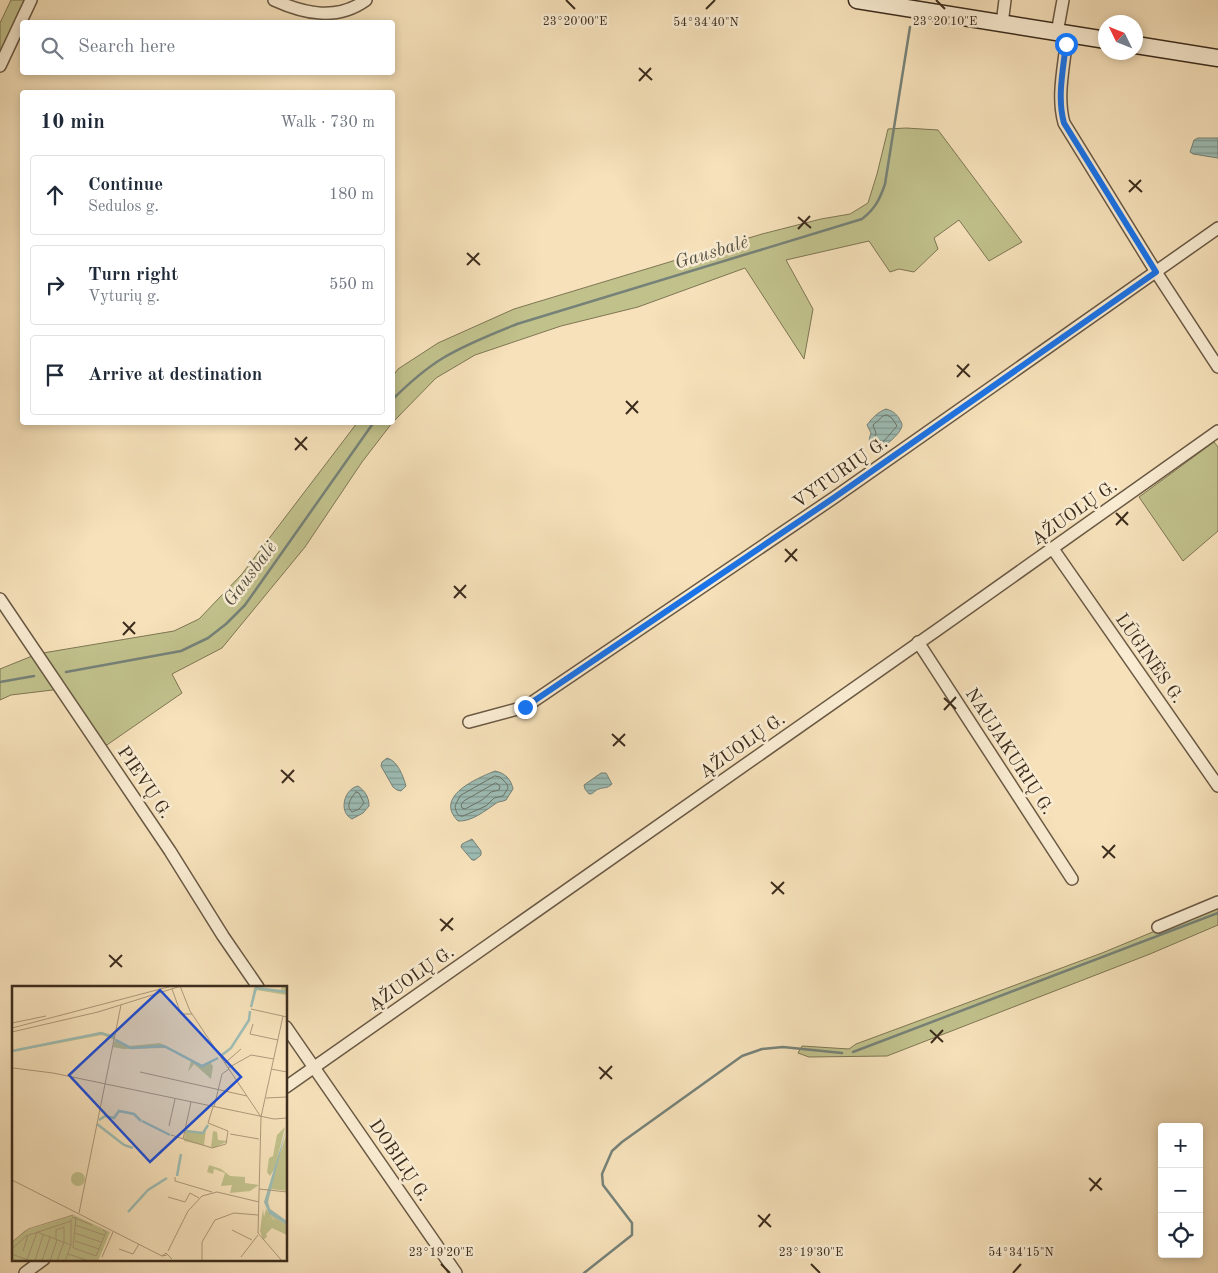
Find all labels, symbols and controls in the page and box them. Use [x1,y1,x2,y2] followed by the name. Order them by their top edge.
[1098,15,1143,60] north arrow
[543,16,607,28] text: 23°20'00"E
[673,16,739,29] text: 54°34'40"N
[913,16,977,28] text: 23°20'10"E
[20,20,395,75] search box
[1055,33,1078,56] route start
[38,34,66,62] icon: search
[78,38,175,57] text: Search here
[40,112,105,133] text: 10 min
[280,115,375,131] text: Walk · 730 m
[88,176,163,195] text: Continue
[41,181,69,209] icon: ahead
[329,187,374,203] text: 180 m
[88,199,159,215] text: Sedulos g.
[673,233,751,274] water label: Gausbalė
[88,266,178,285] text: Turn right
[41,271,69,299] icon: right
[329,277,374,293] text: 550 m
[88,289,160,305] text: Vyturių g.
[41,361,69,389] icon: arrive
[88,366,262,385] text: Arrive at destination
[790,434,891,512] street label: VYTURIŲ G.
[1026,474,1121,549] street label: ĄŽUOLŲ G.
[221,538,281,610] water label: Gausbalė
[1112,609,1189,707] street label: LŪGINĖS G.
[962,685,1057,818] street label: NAUJAKURIŲ G.
[514,696,537,719] route end
[694,707,789,782] street label: ĄŽUOLŲ G.
[114,743,175,822] street label: PIEVŲ G.
[363,940,458,1015] street label: ĄŽUOLŲ G.
[12,986,288,1260] inset map
[365,1116,433,1205] street label: DOBILŲ G.
[1158,1123,1203,1258] map controls
[1158,1123,1203,1168] button: +
[1158,1168,1203,1213] button: −
[1158,1213,1203,1258] button: locate
[988,1246,1054,1259] text: 54°34'15"N
[409,1247,473,1259] text: 23°19'20"E
[779,1247,843,1259] text: 23°19'30"E

